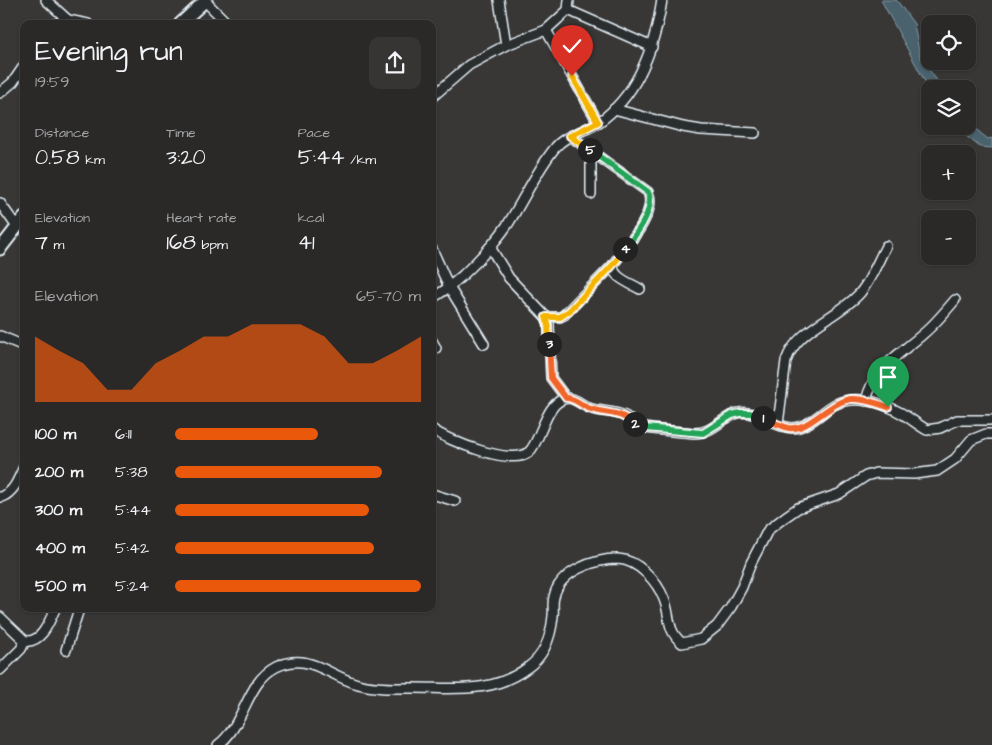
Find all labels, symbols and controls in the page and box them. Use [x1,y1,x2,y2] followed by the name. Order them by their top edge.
[921,15,976,265] map controls
[921,15,976,70] button: locate
[551,25,593,76] pin
[35,32,183,71] text: Evening run
[558,32,586,60] icon: check
[369,37,421,89] button: share
[35,71,69,93] text: 19:59
[921,80,976,135] button: layers
[35,123,89,143] text: Distance
[166,123,196,143] text: Time
[298,123,330,143] text: Pace
[578,138,602,162] pin: 5
[586,140,595,160] text: 5
[35,143,80,172] text: 0.58
[166,143,206,172] text: 3:20
[298,143,345,172] text: 5:44
[921,145,976,200] button: +
[80,150,105,170] text: km
[345,150,376,170] text: /km
[35,208,90,228] text: Elevation
[166,208,237,228] text: Heart rate
[298,208,324,228] text: kcal
[921,210,976,265] button: −
[35,228,48,257] text: 7
[166,228,196,257] text: 168
[298,228,315,257] text: 41
[48,235,64,255] text: m
[196,235,228,255] text: bpm
[612,236,638,262] pin: 4
[621,239,630,259] text: 4
[35,285,98,307] text: Elevation
[356,285,421,307] text: 65–70 m
[536,332,562,356] pin: 3
[546,334,553,354] text: 3
[867,356,909,407] pin
[874,363,902,391] icon: arrive
[750,406,776,430] pin: 1
[763,408,764,428] text: 1
[622,412,648,436] pin: 2
[631,414,640,434] text: 2
[35,423,76,445] text: 100 m
[115,423,132,445] text: 6:11
[35,461,83,483] text: 200 m
[115,461,148,483] text: 5:38
[35,499,82,521] text: 300 m
[115,499,151,521] text: 5:44
[35,537,85,559] text: 400 m
[115,537,149,559] text: 5:42
[35,575,85,597] text: 500 m
[115,575,149,597] text: 5:24

